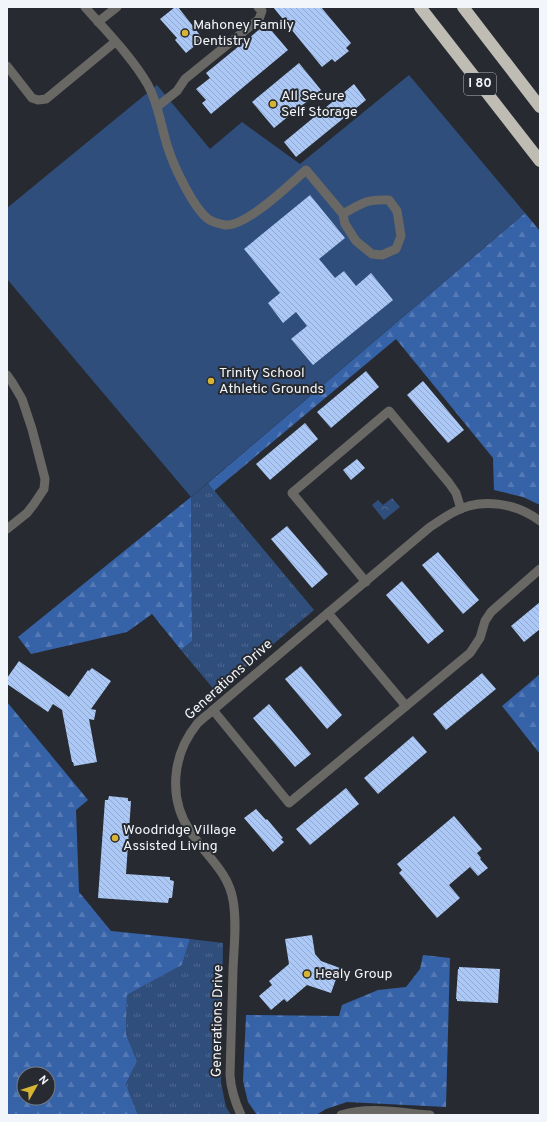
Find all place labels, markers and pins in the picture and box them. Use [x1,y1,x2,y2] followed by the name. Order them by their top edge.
[193,17,294,50] place label: Mahoney Family Dentistry
[180,28,190,38] marker: Mahoney Family Dentistry
[281,88,358,121] place label: All Secure Self Storage
[268,99,278,109] marker: All Secure Self Storage
[219,365,324,398] place label: Trinity School Athletic Grounds
[206,376,216,386] marker: Trinity School Athletic Grounds
[123,822,236,855] place label: Woodridge Village Assisted Living
[110,833,120,843] marker: Woodridge Village Assisted Living
[315,966,393,983] place label: Healy Group
[302,969,312,979] marker: Healy Group

